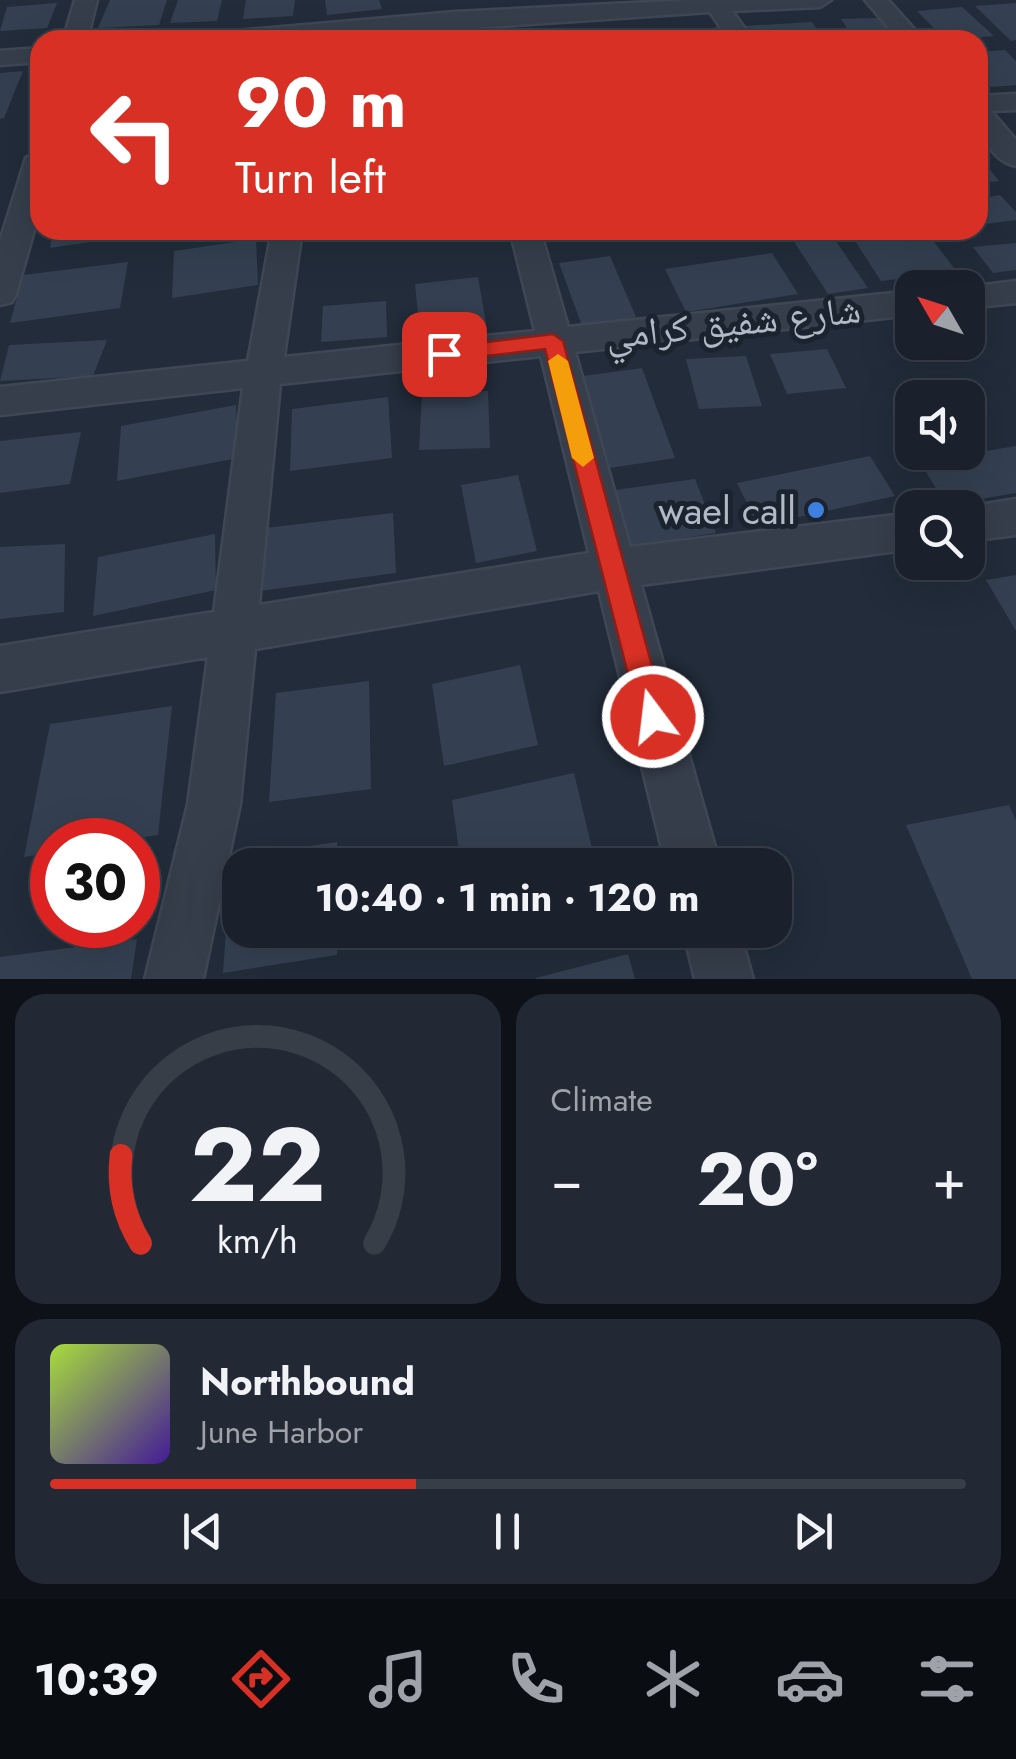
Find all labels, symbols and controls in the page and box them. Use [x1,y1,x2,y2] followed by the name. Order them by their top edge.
[235,52,407,153] text: 90 m
[70,70,200,200] icon: left
[235,145,386,210] text: Turn left
[895,270,985,360] north arrow
[895,270,985,580] map controls
[603,281,864,365] street label: شارع شفيق كرامي
[402,312,487,397] pin
[417,327,472,382] icon: arrive
[895,380,985,470] button: sound
[658,483,796,538] place label: wael call
[895,490,985,580] button: search
[805,499,827,521] marker: wael call
[601,665,705,769] position arrow
[30,818,160,948] speed limit sign: 30
[315,870,699,925] text: 10:40 · 1 min · 120 m
[551,1077,653,1123] text: Climate
[190,1090,326,1240] text: 22
[697,1125,818,1233] text: 20°
[551,1140,583,1220] text: −
[932,1140,966,1220] text: +
[217,1215,298,1266] text: km/h
[200,1354,415,1409] text: Northbound
[200,1409,363,1455] text: June Harbor
[175,1504,230,1559] icon: previous
[480,1504,535,1559] icon: pause
[786,1504,841,1559] icon: next
[226,1644,296,1714] icon: directions
[363,1644,433,1714] icon: music
[501,1644,571,1714] icon: phone
[638,1644,708,1714] icon: climate
[775,1644,845,1714] icon: car
[912,1644,982,1714] icon: filters
[34,1647,159,1712] text: 10:39

